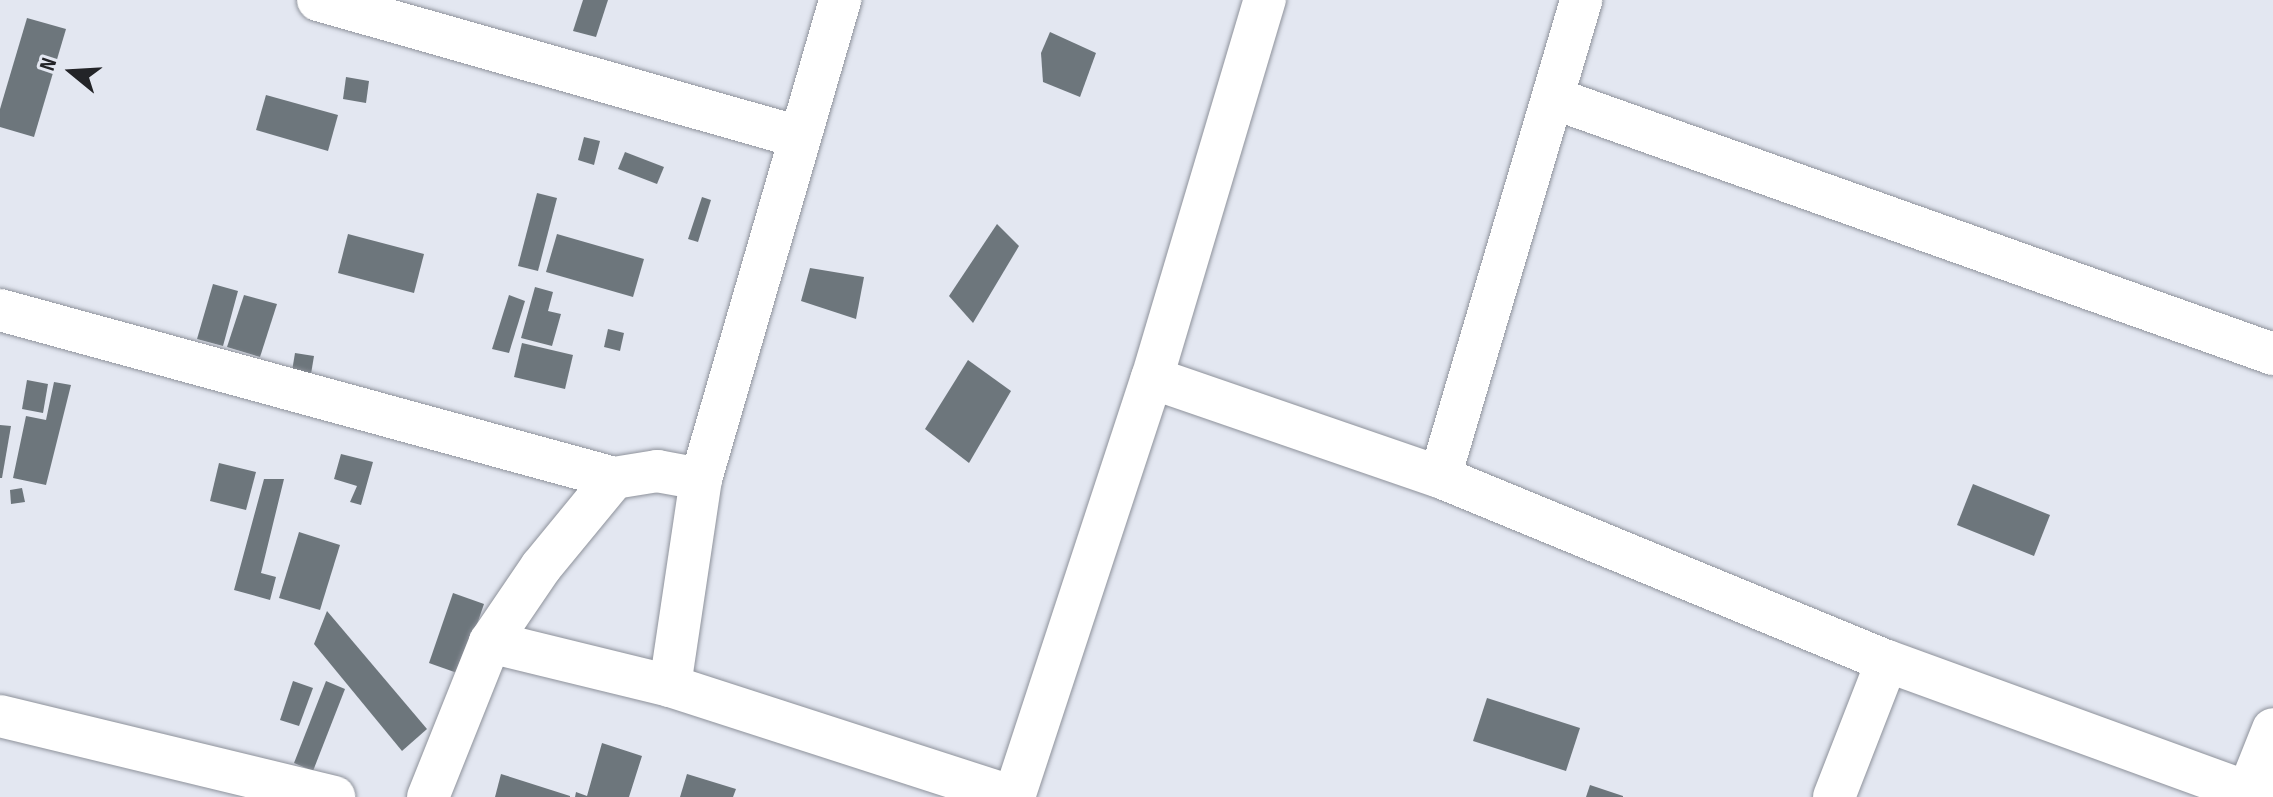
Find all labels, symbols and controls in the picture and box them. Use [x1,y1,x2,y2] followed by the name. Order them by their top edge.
[32,32,112,112] north arrow
[34,55,63,74] text: N

